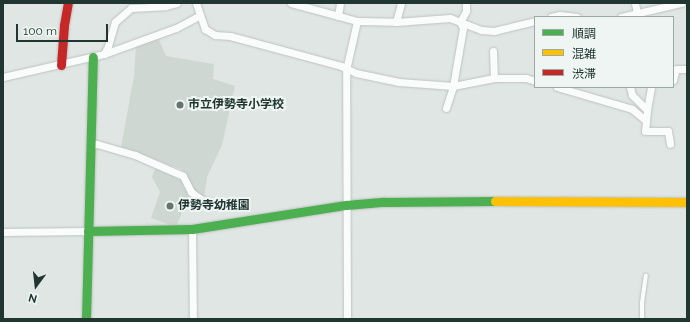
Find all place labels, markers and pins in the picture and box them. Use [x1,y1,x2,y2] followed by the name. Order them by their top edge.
[188,98,284,112] place label: 市立伊勢寺小学校
[175,100,185,110] marker: 市立伊勢寺小学校
[178,199,250,213] place label: 伊勢寺幼稚園
[165,201,175,211] marker: 伊勢寺幼稚園

